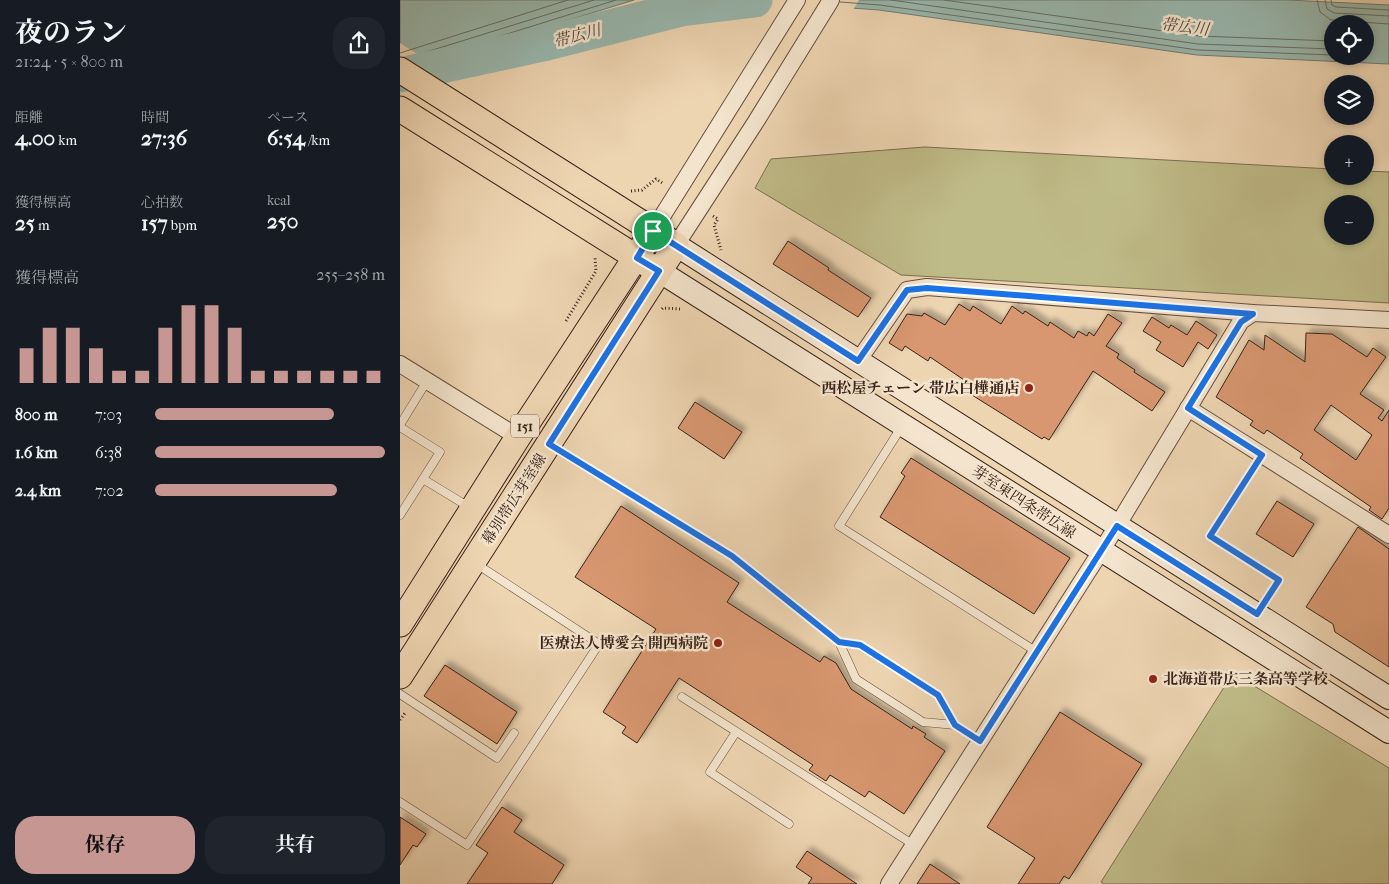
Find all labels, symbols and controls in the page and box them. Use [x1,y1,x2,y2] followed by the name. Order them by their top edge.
[1160,14,1212,39] water label: 帯広川
[1324,15,1374,245] map controls
[1324,15,1374,65] button: locate
[15,16,127,49] text: 夜のラン
[333,17,385,69] button: share
[551,20,605,51] water label: 帯広川
[15,52,123,71] text: 21:24 · 5 × 800 m
[1324,75,1374,125] button: layers
[15,109,43,126] text: 距離
[141,109,169,126] text: 時間
[267,109,308,126] text: ペース
[15,126,55,150] text: 4.00
[141,126,187,150] text: 27:36
[267,126,305,150] text: 6:54
[55,132,77,149] text: km
[305,132,330,149] text: /km
[1324,135,1374,185] button: +
[267,192,291,209] text: kcal
[15,194,71,211] text: 獲得標高
[141,194,183,211] text: 心拍数
[1324,195,1374,245] button: −
[267,209,298,233] text: 250
[632,210,674,252] pin
[15,211,35,235] text: 25
[141,211,168,235] text: 157
[35,217,50,234] text: m
[168,217,197,234] text: bpm
[639,217,667,245] icon: arrive
[316,265,385,284] text: 255–258 m
[15,268,79,287] text: 獲得標高
[822,379,1019,397] place label: 西松屋チェーン 帯広白樺通店
[1023,382,1035,394] marker: 西松屋チェーン 帯広白樺通店
[15,405,57,424] text: 800 m
[95,405,122,424] text: 7:03
[511,414,539,438] road number: 151
[15,443,57,462] text: 1.6 km
[95,443,122,462] text: 6:38
[478,450,550,548] street label: 幕別帯広芽室線
[969,462,1079,542] street label: 芽室東四条帯広線
[15,481,61,500] text: 2.4 km
[95,481,124,500] text: 7:02
[540,634,708,652] place label: 医療法人博愛会 開西病院
[712,637,724,649] marker: 医療法人博愛会 開西病院
[1163,670,1328,688] place label: 北海道帯広三条高等学校
[1147,673,1159,685] marker: 北海道帯広三条高等学校
[15,816,195,874] button: 保存
[205,816,385,874] button: 共有

